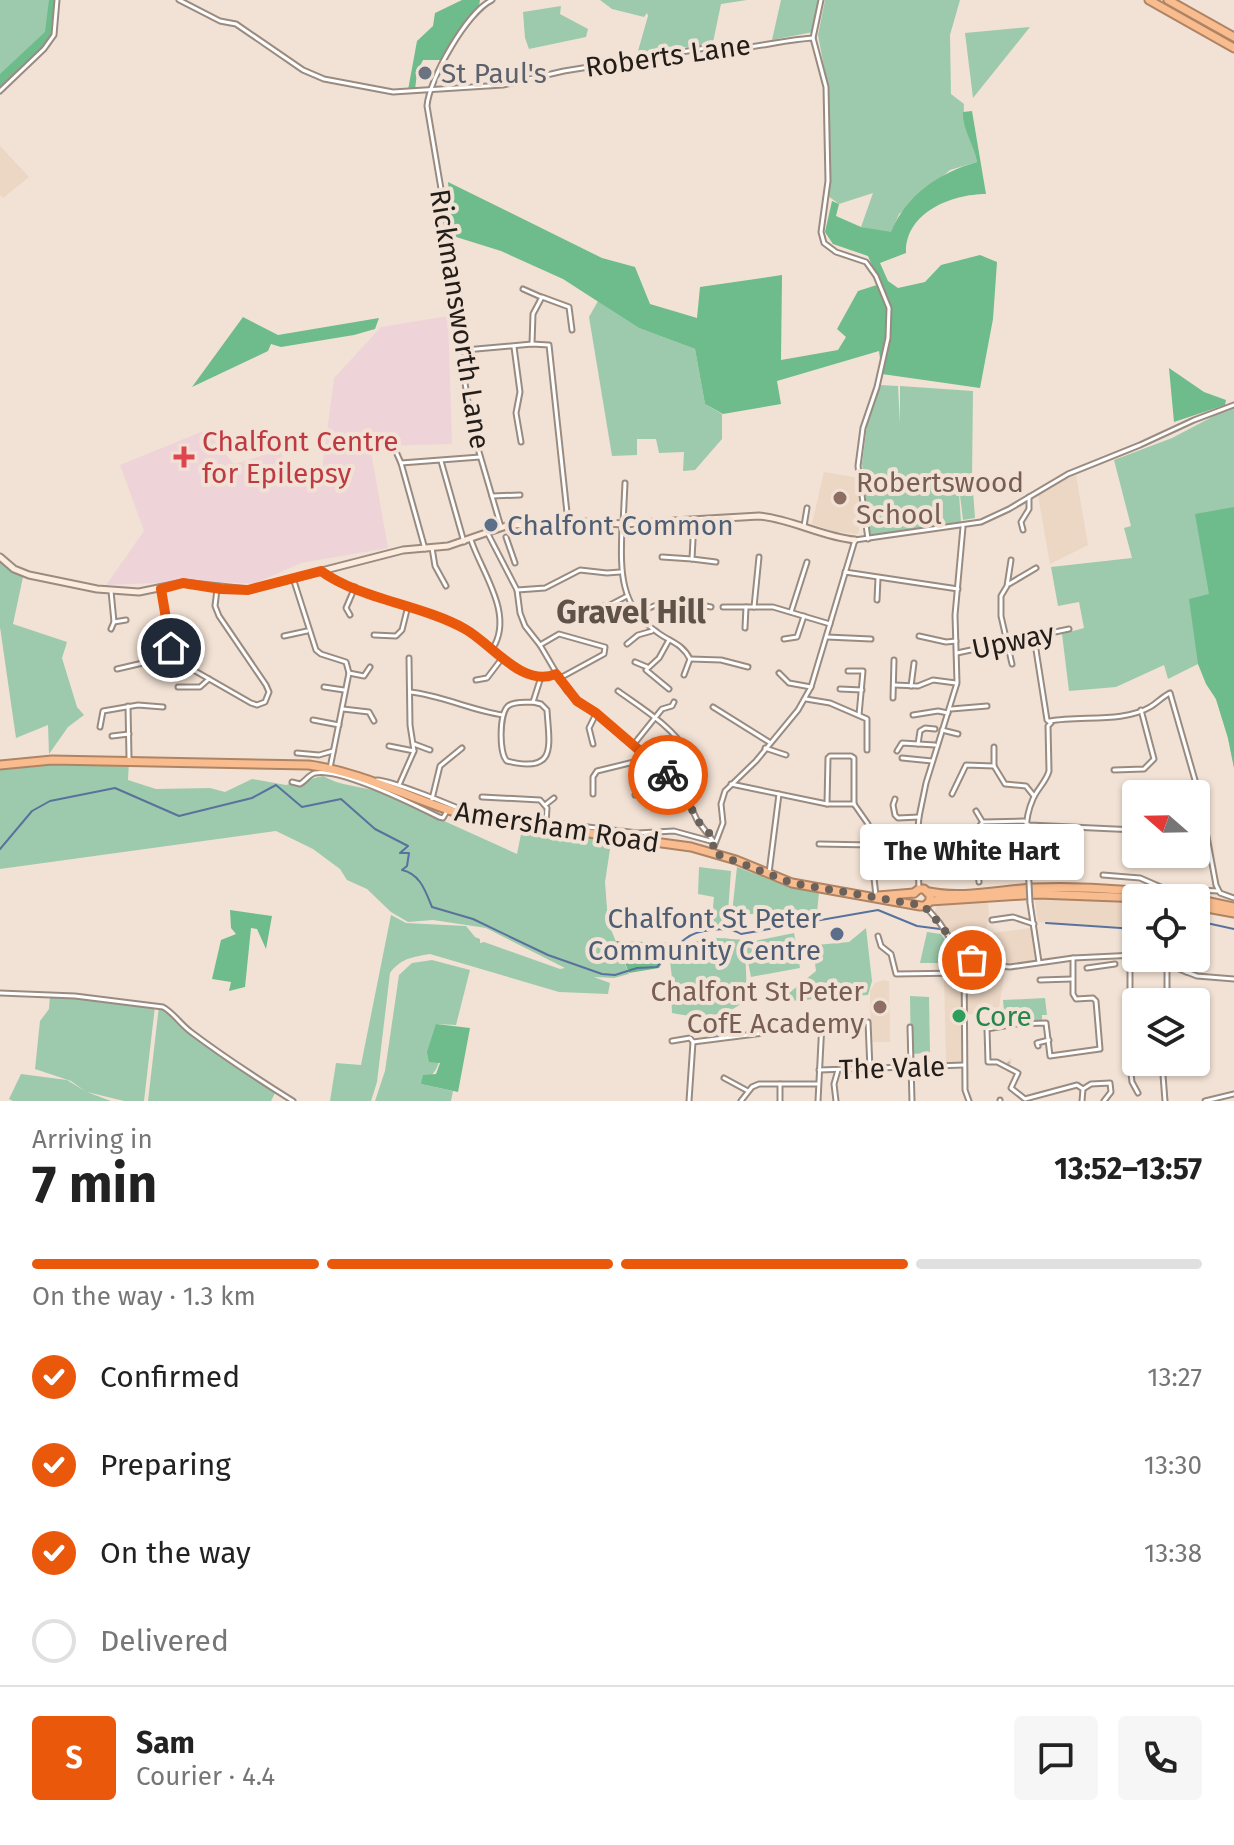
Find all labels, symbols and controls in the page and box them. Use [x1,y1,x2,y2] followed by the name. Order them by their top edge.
[583,28,753,84] street label: Roberts Lane
[441,57,547,90] place label: St Paul's
[416,64,434,82] marker: St Paul's
[423,187,497,451] street label: Rickmansworth Lane
[202,425,398,490] place label: Chalfont Centre for Epilepsy
[173,446,195,468] marker: Chalfont Centre for Epilepsy
[856,466,1024,531] place label: Robertswood School
[831,489,849,507] marker: Robertswood School
[507,509,734,542] place label: Chalfont Common
[482,516,500,534] marker: Chalfont Common
[556,593,706,631] district label: Gravel Hill
[137,614,205,682] pin
[969,616,1057,666] street label: Upway
[149,626,193,670] icon: home
[628,735,708,815] courier
[646,753,690,797] icon: bike
[1122,780,1210,868] north arrow
[1122,780,1210,1076] map controls
[452,795,662,859] street label: Amersham Road
[860,824,1084,880] callout: The White Hart
[884,836,1060,867] text: The White Hart
[1122,884,1210,972] button: locate
[588,902,821,967] place label: Chalfont St Peter Community Centre
[828,925,846,943] marker: Chalfont St Peter Community Centre
[938,926,1006,994] pin
[950,938,994,982] icon: bag
[650,975,864,1040] place label: Chalfont St Peter CofE Academy
[1122,988,1210,1076] button: layers
[871,998,889,1016] marker: Chalfont St Peter CofE Academy
[975,1000,1032,1033] place label: Core
[950,1007,968,1025] marker: Core
[838,1050,946,1086] street label: The Vale
[32,1124,153,1155] text: Arriving in
[1054,1151,1202,1187] text: 13:52–13:57
[32,1153,157,1216] text: 7 min
[32,1281,256,1312] text: On the way · 1.3 km
[32,1355,76,1399] icon: check
[100,1359,240,1395] text: Confirmed
[1147,1362,1202,1393] text: 13:27
[32,1443,76,1487] icon: check
[100,1447,231,1483] text: Preparing
[1144,1450,1202,1481] text: 13:30
[32,1531,76,1575] icon: check
[100,1535,251,1571] text: On the way
[1144,1538,1202,1569] text: 13:38
[100,1623,229,1659] text: Delivered
[1014,1716,1098,1800] button: chat
[1118,1716,1202,1800] button: phone
[136,1725,195,1761] text: Sam
[65,1740,83,1776] text: S
[136,1761,275,1792] text: Courier · 4.4

